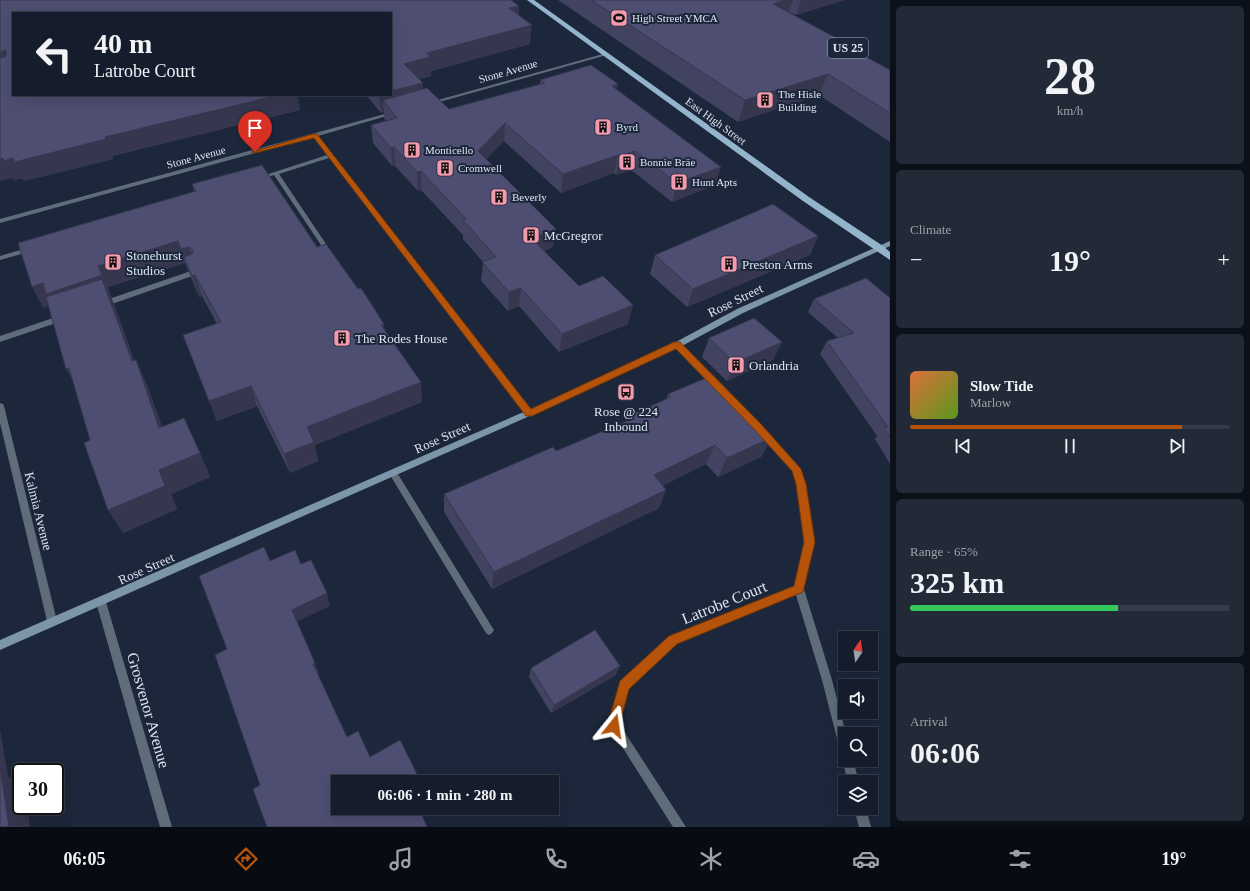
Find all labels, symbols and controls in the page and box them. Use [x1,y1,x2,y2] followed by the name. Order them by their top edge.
[609,8,629,28] sports icon: High Street YMCA
[632,12,718,24] place label: High Street YMCA
[28,28,80,80] icon: left
[94,28,152,59] text: 40 m
[828,38,868,58] road number: US 25
[1044,48,1096,105] text: 28
[477,57,539,85] street label: Stone Avenue
[94,61,195,81] text: Latrobe Court
[778,88,821,113] place label: The Hisle Building
[755,90,775,110] building icon: The Hisle Building
[683,95,749,147] street label: East High Street
[1057,103,1083,118] text: km/h
[238,111,272,152] pin
[244,117,266,139] icon: arrive
[593,117,613,137] building icon: Byrd
[616,121,639,133] place label: Byrd
[402,140,422,160] building icon: Monticello
[165,143,227,171] street label: Stone Avenue
[425,144,474,156] place label: Monticello
[617,152,637,172] building icon: Bonnie Bräe
[640,156,695,168] place label: Bonnie Bräe
[435,158,455,178] building icon: Cromwell
[458,162,502,174] place label: Cromwell
[669,172,689,192] building icon: Hunt Apts
[692,176,737,188] place label: Hunt Apts
[489,187,509,207] building icon: Beverly
[512,191,547,203] place label: Beverly
[910,222,951,237] text: Climate
[521,225,541,245] building icon: McGregror
[544,228,603,243] place label: McGregror
[1049,244,1091,277] text: 19°
[910,247,922,272] text: −
[1218,247,1230,272] text: +
[126,248,182,278] place label: Stonehurst Studios
[103,252,123,272] building icon: Stonehurst Studios
[719,254,739,274] building icon: Preston Arms
[742,257,812,272] place label: Preston Arms
[705,280,766,320] street label: Rose Street
[332,328,352,348] building icon: The Rodes House
[355,331,448,346] place label: The Rodes House
[726,355,746,375] building icon: Orlandria
[749,358,799,373] place label: Orlandria
[970,378,1033,394] text: Slow Tide
[616,382,636,402] bus stop icon: Rose @ 224 Inbound
[970,395,1011,410] text: Marlow
[594,404,658,434] place label: Rose @ 224 Inbound
[412,418,473,456] street label: Rose Street
[952,435,974,457] icon: previous
[1059,435,1081,457] icon: pause
[1166,435,1188,457] icon: next
[22,470,56,552] street label: Kalmia Avenue
[910,544,978,559] text: Range · 65%
[116,549,177,587] street label: Rose Street
[910,566,1004,599] text: 325 km
[679,577,770,627] street label: Latrobe Court
[838,631,878,671] north arrow
[838,631,878,815] map controls
[124,650,173,770] street label: Grosvenor Avenue
[838,679,878,719] button: sound
[593,705,635,747] position arrow
[910,714,948,729] text: Arrival
[838,727,878,767] button: search
[910,736,980,769] text: 06:06
[12,763,64,815] speed limit sign: 30
[838,775,878,815] button: layers
[378,787,513,803] text: 06:06 · 1 min · 280 m
[232,845,260,873] icon: directions
[387,845,415,873] icon: music
[542,845,570,873] icon: phone
[697,845,725,873] icon: climate
[852,845,880,873] icon: car
[1006,845,1034,873] icon: filters
[63,849,105,869] text: 06:05
[1161,849,1187,869] text: 19°

